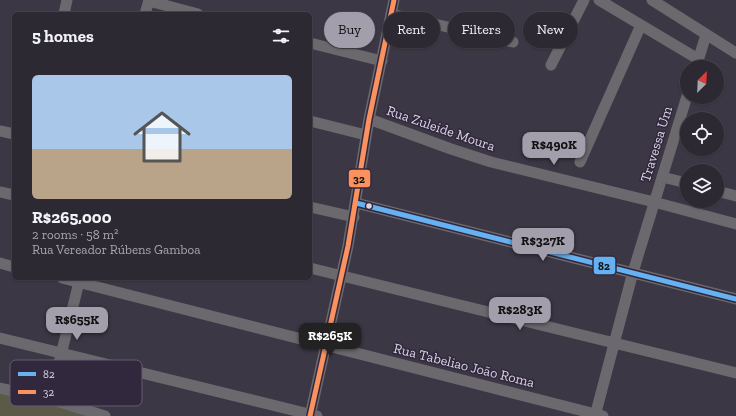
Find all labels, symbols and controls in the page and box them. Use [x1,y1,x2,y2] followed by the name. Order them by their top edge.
[324,12,375,48] chip: Buy
[383,12,440,48] chip: Rent
[448,12,515,48] chip: Filters
[523,12,578,48] chip: New
[270,25,292,47] icon: filters
[32,26,94,46] text: 5 homes
[680,60,724,104] north arrow
[680,60,724,208] map controls
[126,101,198,173] icon: home
[384,102,498,155] street label: Rua Zuleide Moura
[637,104,676,184] street label: Travessa Um
[680,112,724,156] button: locate
[521,132,587,166] pin: R$490K
[531,137,577,152] text: R$490K
[680,164,724,208] button: layers
[348,169,371,188] line badge: 32
[353,173,365,186] text: 32
[364,201,374,211] unlabelled marker
[32,207,111,227] text: R$265,000
[32,227,118,242] text: 2 rooms · 58 m²
[510,228,576,262] pin: R$327K
[521,233,565,248] text: R$327K
[32,242,200,257] text: Rua Vereador Rúbens Gamboa
[593,256,616,275] line badge: 82
[598,260,610,273] text: 82
[487,297,553,331] pin: R$283K
[498,302,542,317] text: R$283K
[44,307,110,341] pin: R$655K
[55,312,99,327] text: R$655K
[297,323,363,357] pin: R$265K
[308,328,352,343] text: R$265K
[392,340,536,391] street label: Rua Tabeliao João Roma
[10,360,142,406] legend
[43,368,55,381] text: 82
[43,386,54,399] text: 32

